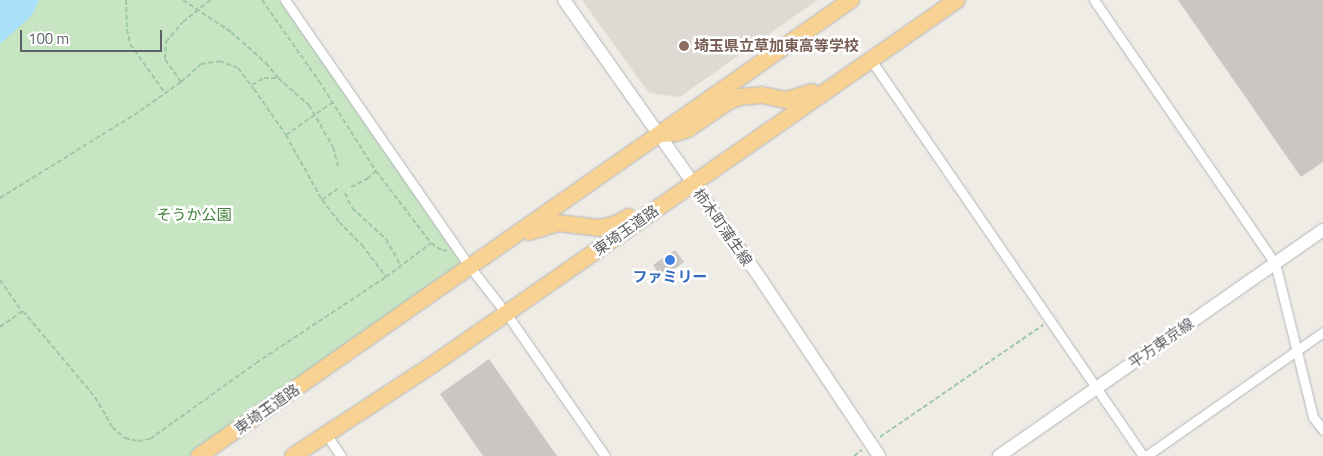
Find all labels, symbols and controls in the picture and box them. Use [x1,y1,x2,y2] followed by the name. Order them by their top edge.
[22,20,165,52] scale bar
[28,27,69,50] text: 100 m
[694,37,859,55] place label: 埼玉県立草加東高等学校
[678,40,690,52] marker: 埼玉県立草加東高等学校
[690,185,756,269] street label: 柿木町蒲生線
[590,201,662,259] street label: 東埼玉道路
[157,206,231,224] park label: そうか公園
[664,254,676,266] marker: ファミリー
[633,268,707,286] place label: ファミリー
[1125,314,1197,372] street label: 平方東京線
[231,380,303,438] street label: 東埼玉道路

